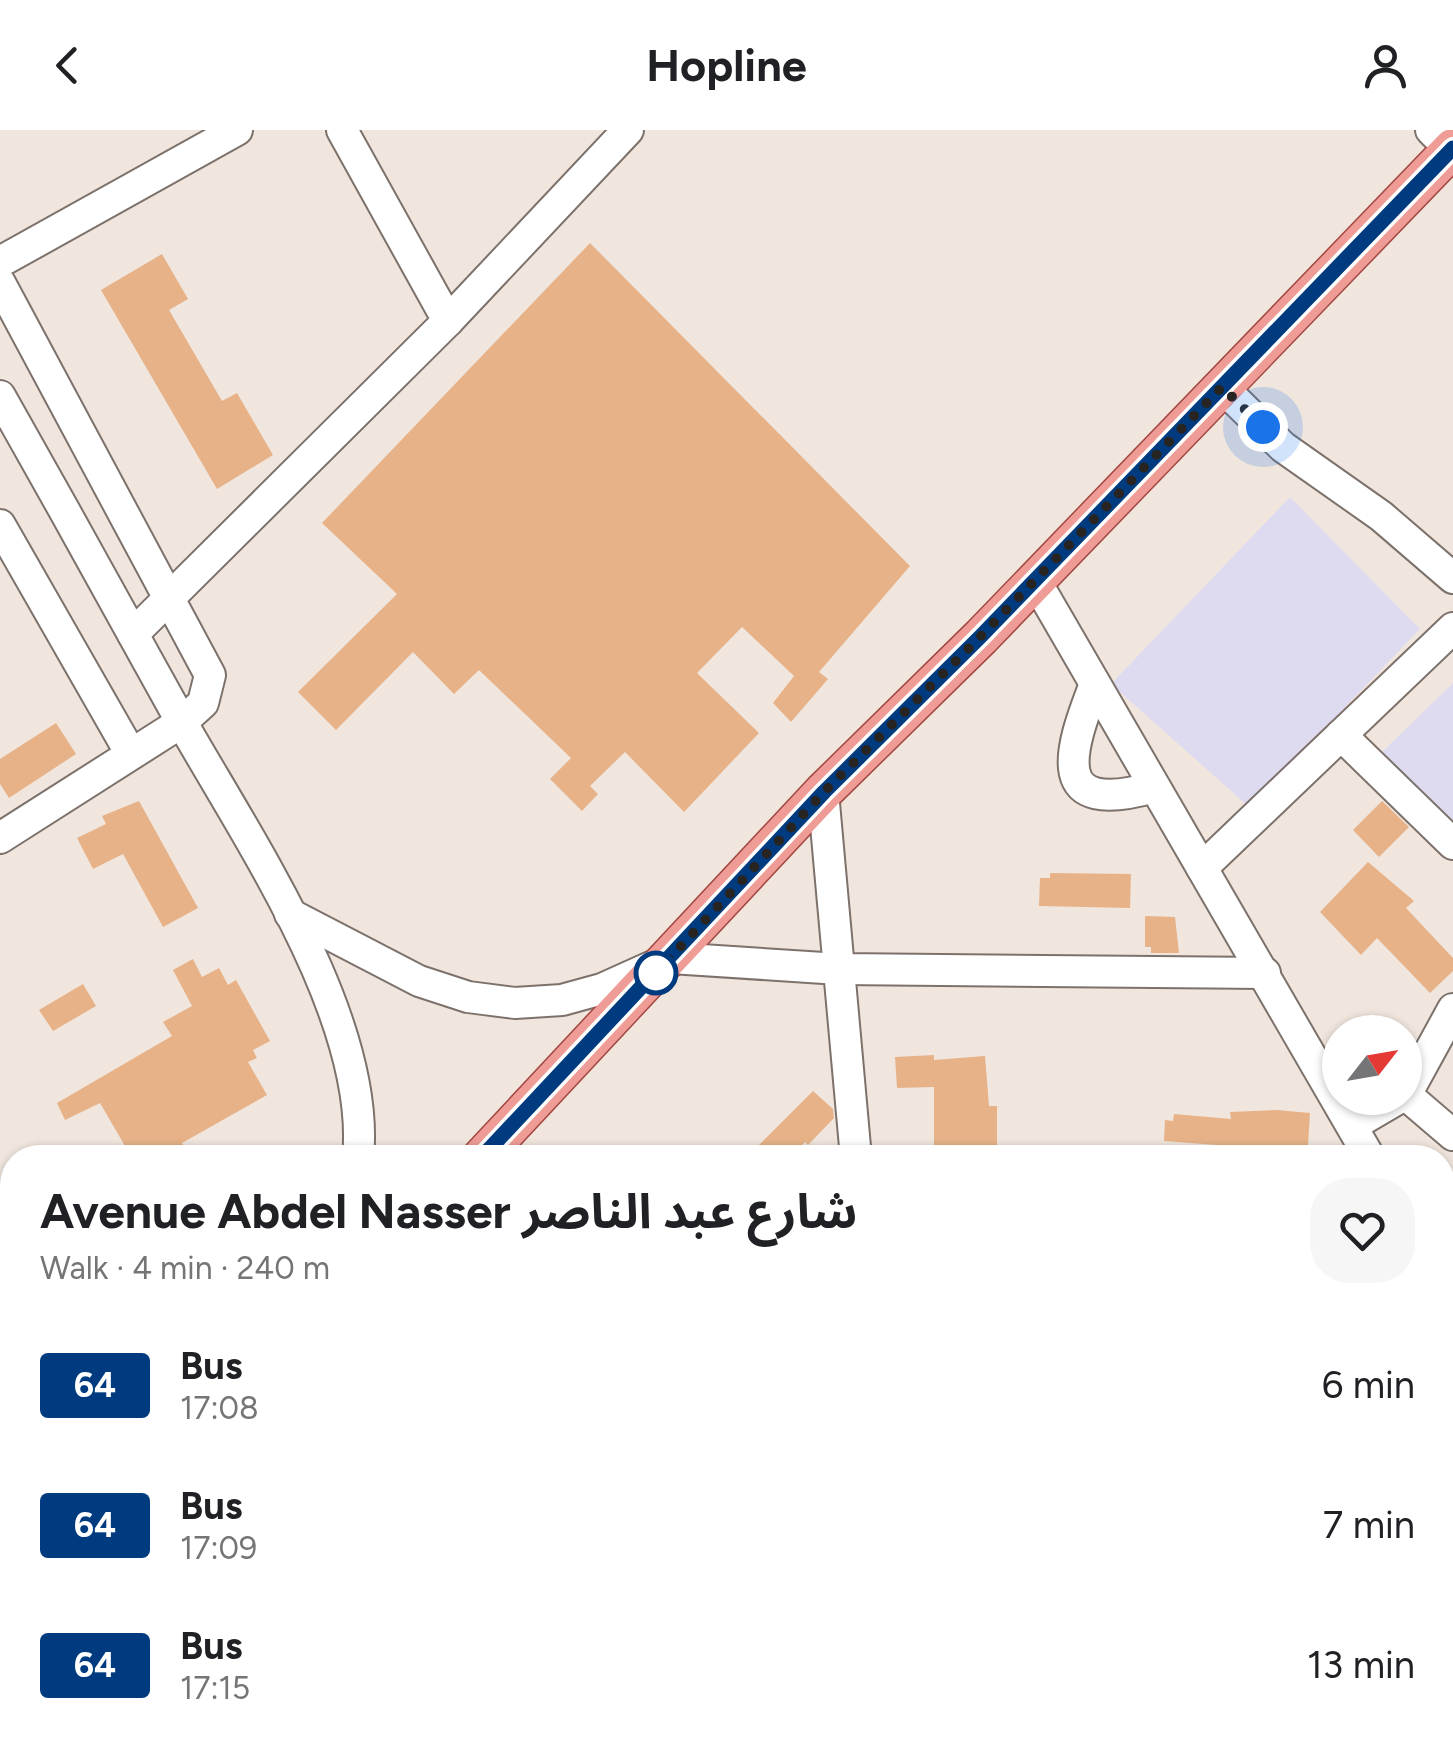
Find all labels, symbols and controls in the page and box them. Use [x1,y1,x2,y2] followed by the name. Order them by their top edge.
[40,38,95,93] icon: back
[646,38,807,92] text: Hopline
[1358,38,1413,93] icon: person
[1238,402,1288,452] your location
[635,952,677,994] unlabelled marker
[1322,1015,1422,1115] north arrow
[1322,1015,1422,1115] map controls
[1310,1178,1415,1283] button: heart
[40,1182,857,1240] text: Avenue Abdel Nasser شارع عبد الناصر
[40,1249,330,1287] text: Walk · 4 min · 240 m
[180,1343,243,1389] text: Bus
[1322,1362,1415,1408] text: 6 min
[74,1364,116,1406] text: 64
[180,1389,259,1427] text: 17:08
[180,1483,243,1529] text: Bus
[1323,1502,1415,1548] text: 7 min
[74,1504,116,1546] text: 64
[180,1529,257,1567] text: 17:09
[180,1623,243,1669] text: Bus
[1307,1642,1415,1688] text: 13 min
[74,1644,116,1686] text: 64
[180,1669,250,1707] text: 17:15

